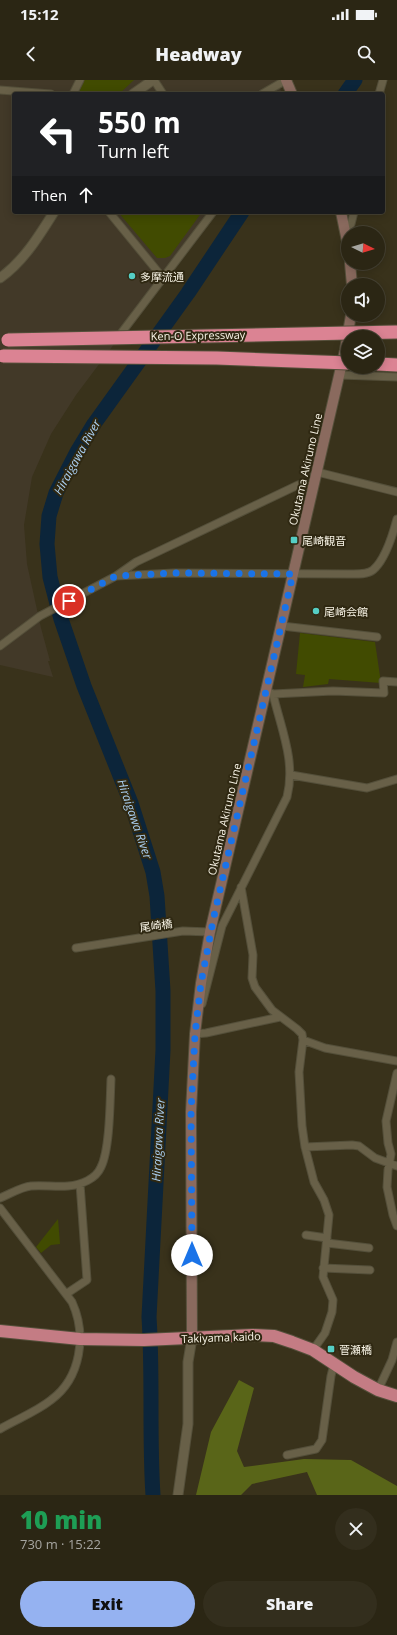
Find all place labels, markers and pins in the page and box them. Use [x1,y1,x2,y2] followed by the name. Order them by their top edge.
[140,269,184,284] place label: 多摩流通
[127,271,137,281] marker: 多摩流通
[302,533,346,548] place label: 尾崎観音
[289,535,299,545] marker: 尾崎観音
[52,584,86,618] pin
[324,604,368,619] place label: 尾崎会館
[311,606,321,616] marker: 尾崎会館
[339,1342,372,1357] place label: 菅瀬橋
[326,1344,336,1354] marker: 菅瀬橋

